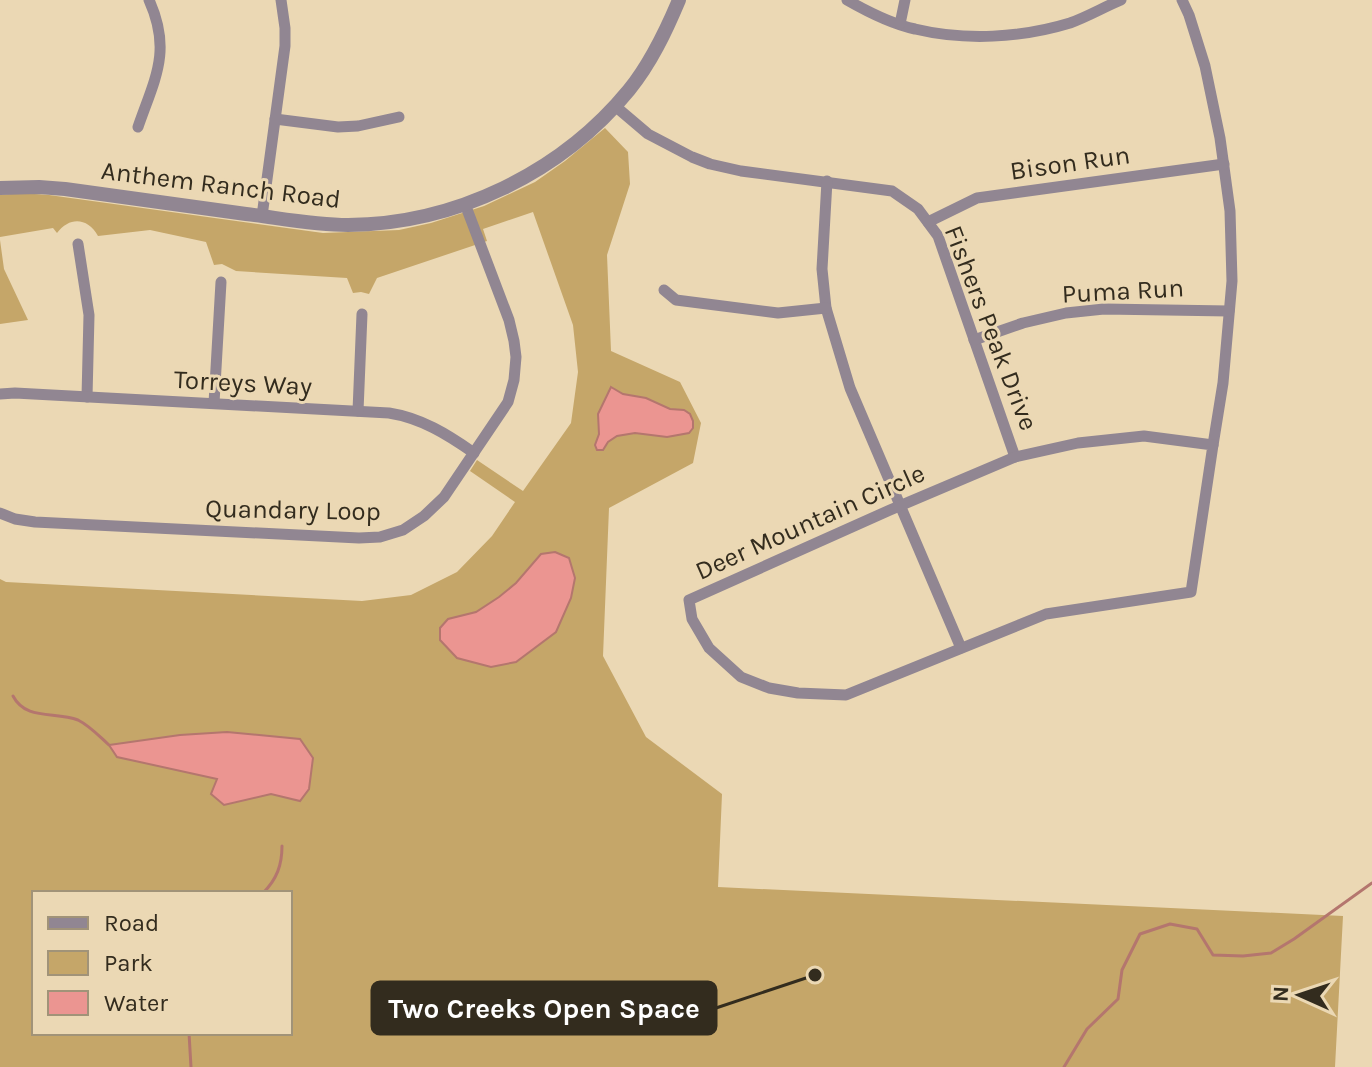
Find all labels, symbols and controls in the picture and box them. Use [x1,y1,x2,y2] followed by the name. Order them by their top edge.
[1008,139,1132,187] street label: Bison Run
[100,155,342,215] street label: Anthem Ranch Road
[938,221,1044,435] street label: Fishers Peak Drive
[1061,272,1185,310] street label: Puma Run
[173,364,313,402] street label: Torreys Way
[690,457,930,587] street label: Deer Mountain Circle
[205,493,381,527] street label: Quandary Loop
[32,891,292,1035] legend
[104,909,159,937] text: Road
[104,949,153,977] text: Park
[1260,955,1340,1035] north arrow
[372,982,716,1034] callout: Two Creeks Open Space
[1268,985,1294,1003] text: N
[104,989,168,1017] text: Water
[388,992,700,1025] text: Two Creeks Open Space

